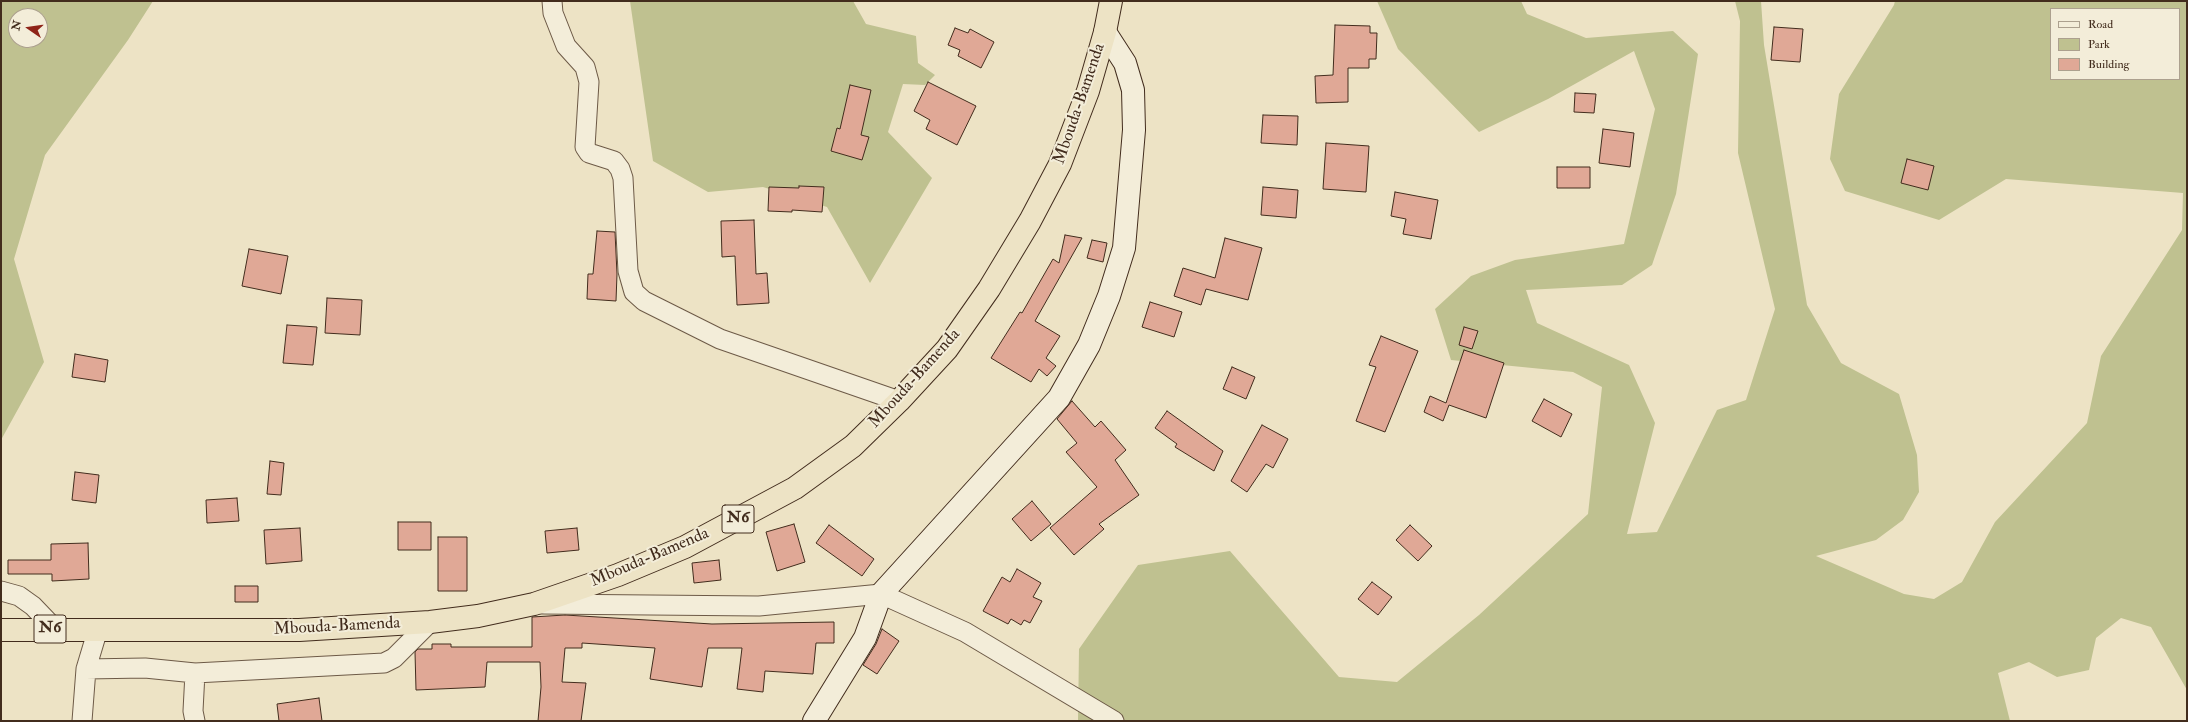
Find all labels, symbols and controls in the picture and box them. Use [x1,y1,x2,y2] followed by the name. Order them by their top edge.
[8,8,48,48] north arrow
[2050,8,2180,80] legend
[2088,17,2113,32] text: Road
[9,19,24,32] text: N
[2088,37,2110,52] text: Park
[1050,41,1110,167] street label: Mbouda-Bamenda
[2088,57,2129,72] text: Building
[865,325,965,433] street label: Mbouda-Bamenda
[722,505,754,533] road number: N6
[588,524,712,592] street label: Mbouda-Bamenda
[273,613,401,641] street label: Mbouda-Bamenda
[34,615,66,643] road number: N6

